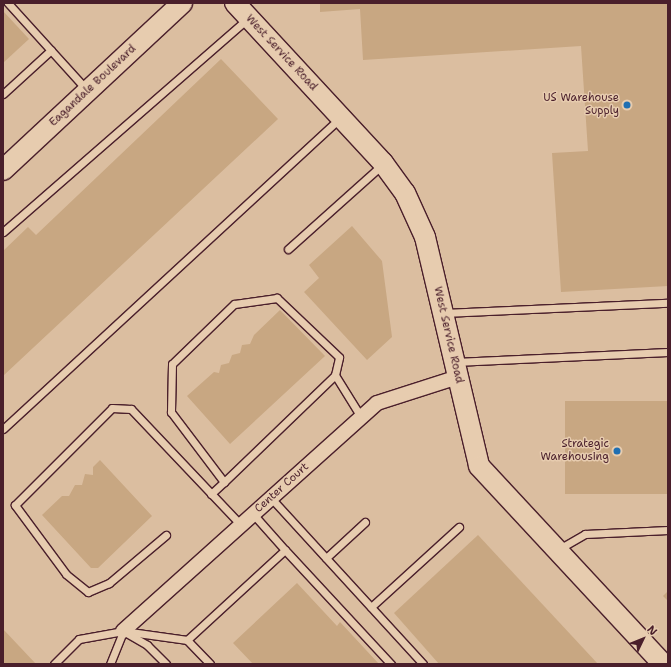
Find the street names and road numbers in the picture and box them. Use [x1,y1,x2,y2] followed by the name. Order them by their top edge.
[242,12,320,94] street label: West Service Road
[47,42,139,130] street label: Eagandale Boulevard
[430,285,466,385] street label: West Service Road
[252,460,312,516] street label: Center Court

